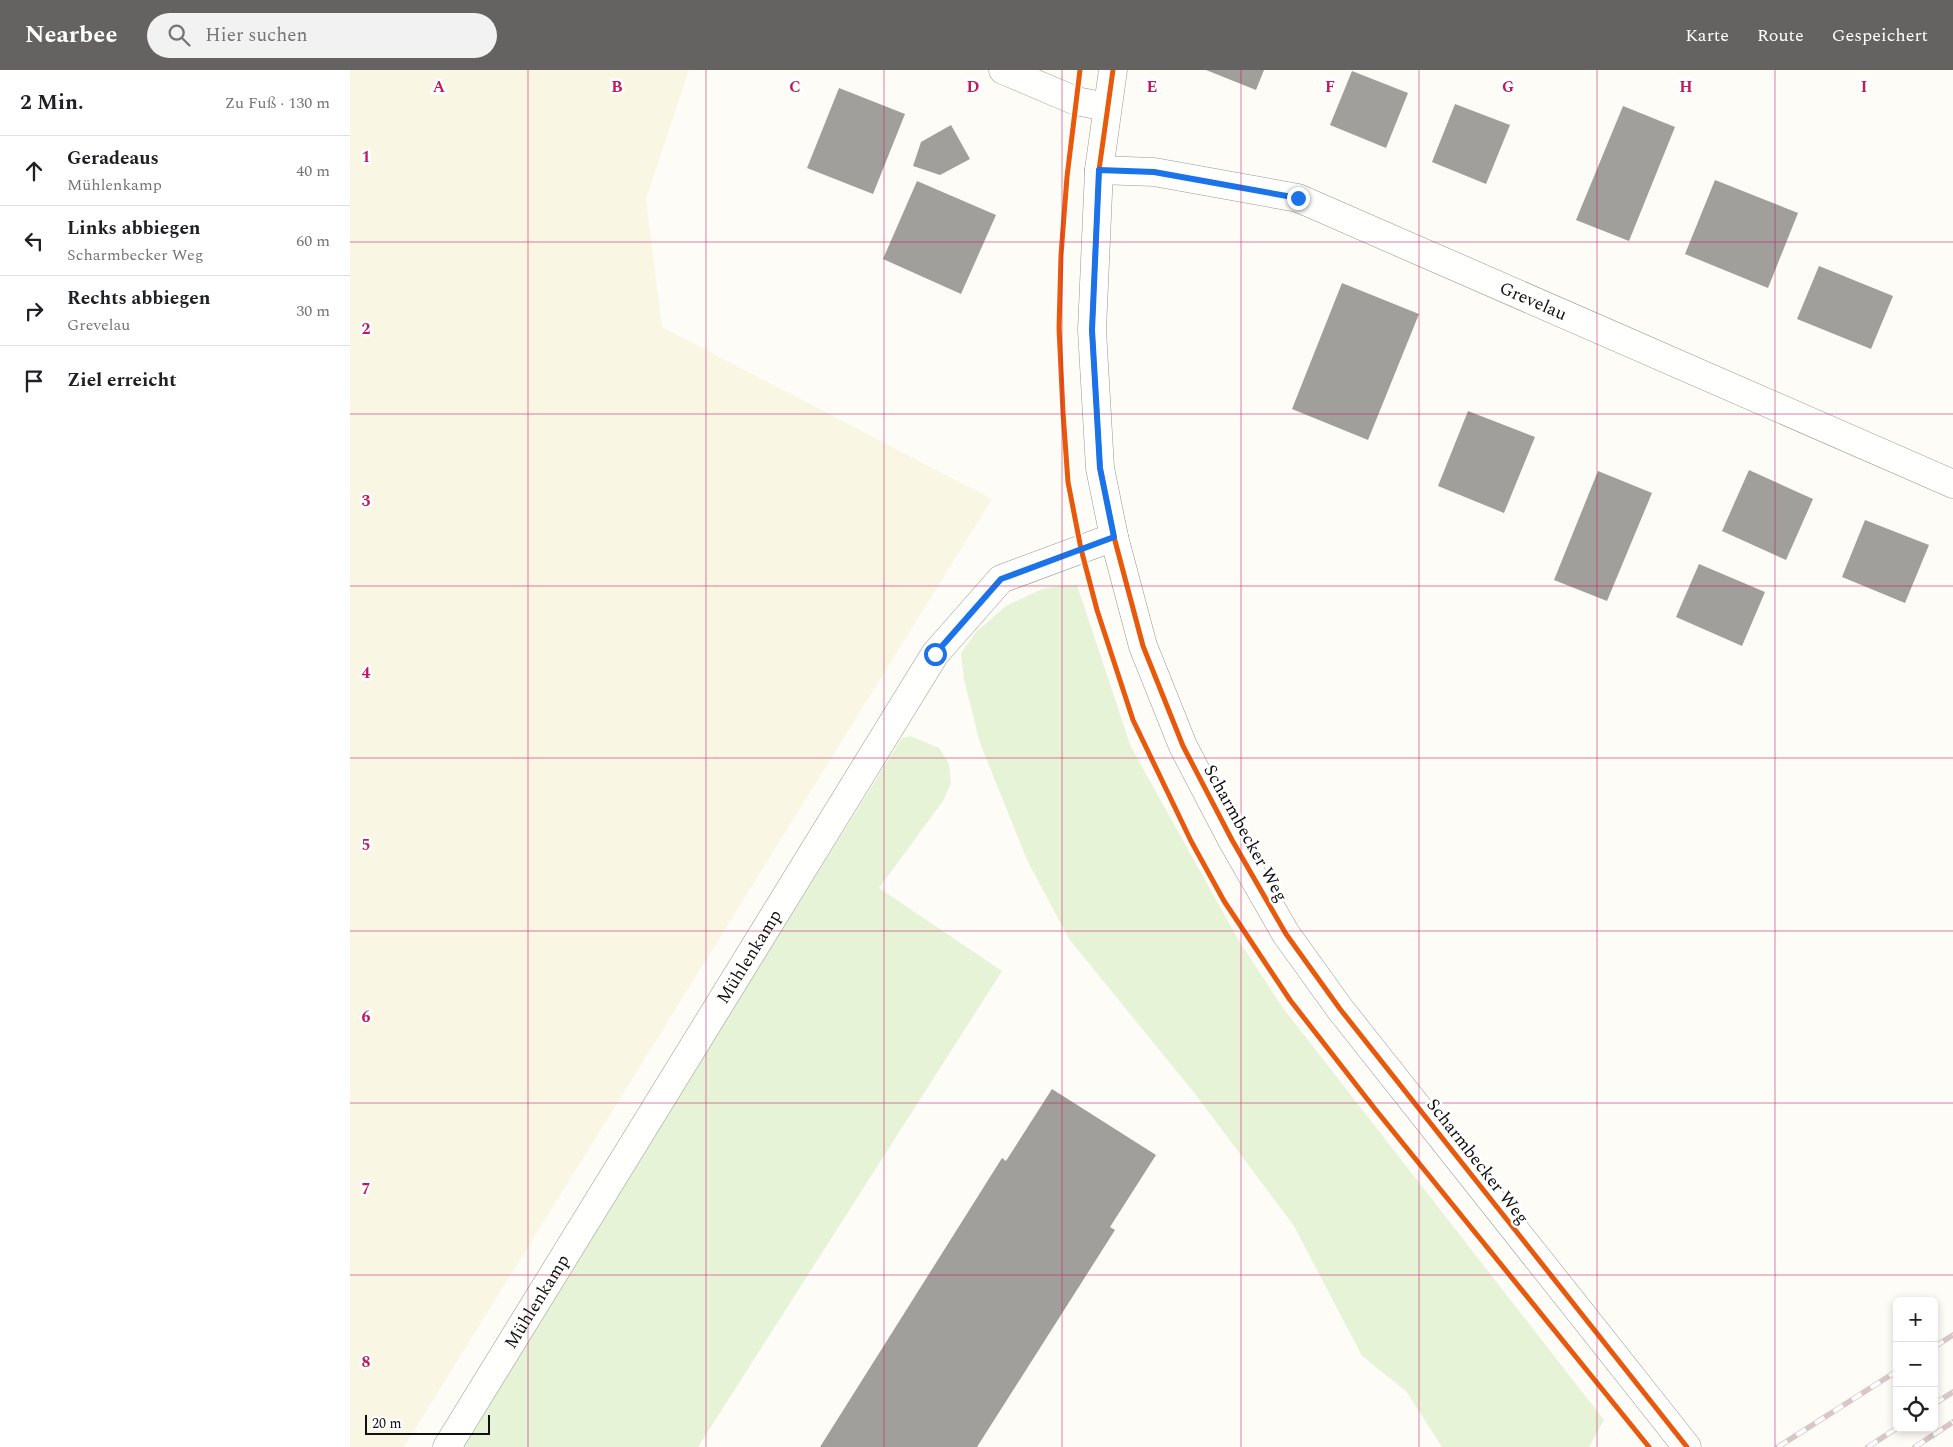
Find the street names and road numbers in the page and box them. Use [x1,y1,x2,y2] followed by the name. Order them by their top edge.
[1495,275,1571,328] street label: Grevelau
[1197,760,1295,907] street label: Scharmbecker Weg
[710,904,789,1009] street label: Mühlenkamp
[1420,1092,1536,1230] street label: Scharmbecker Weg
[498,1249,576,1354] street label: Mühlenkamp

